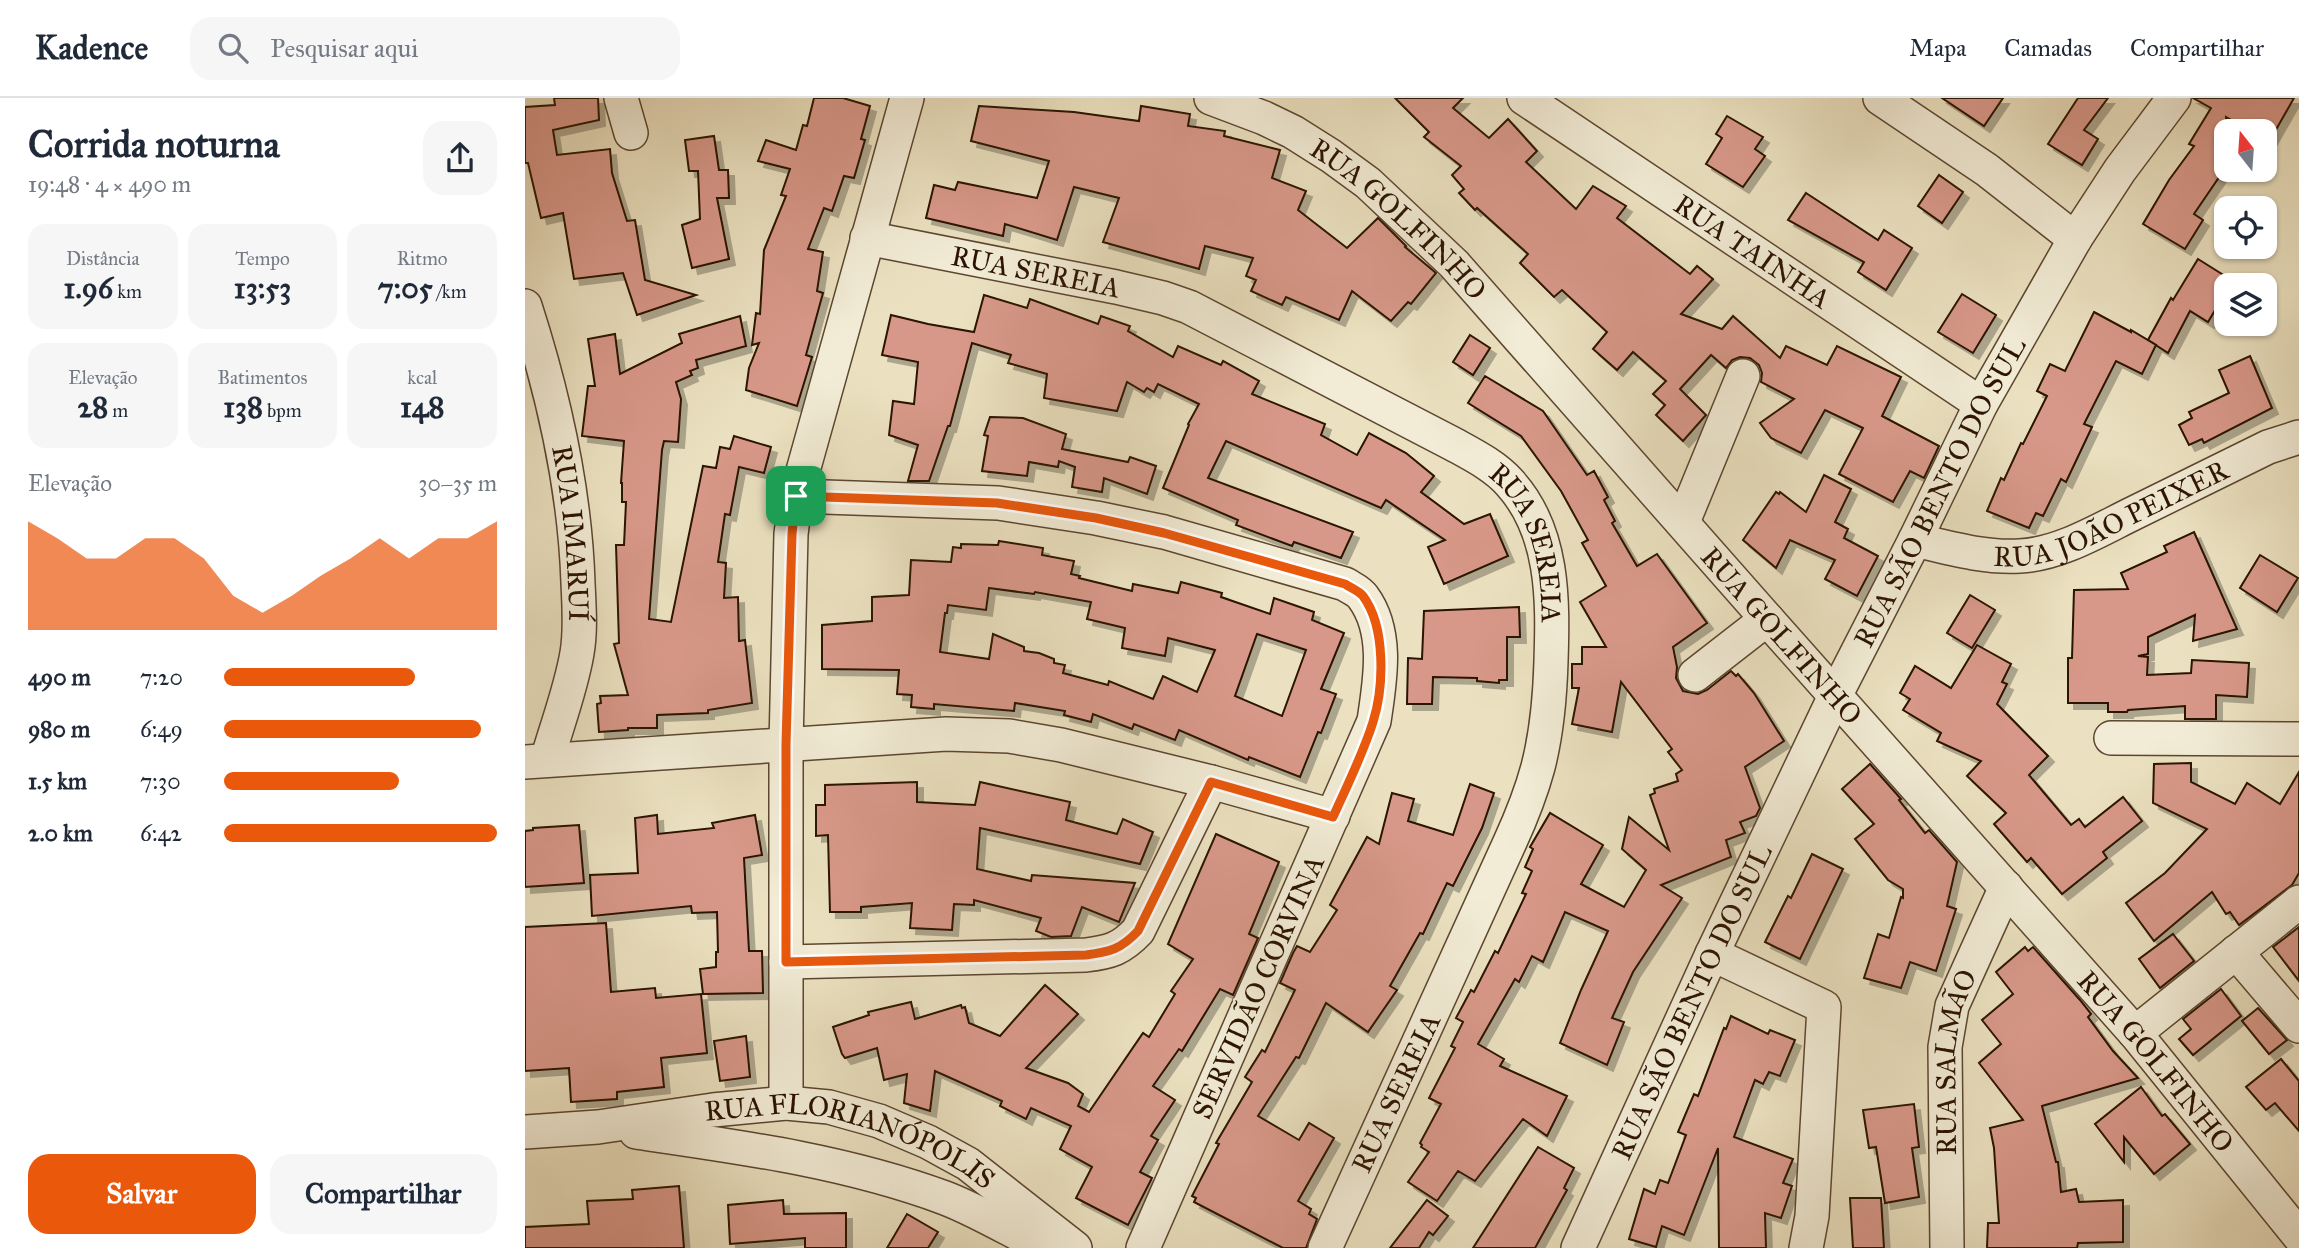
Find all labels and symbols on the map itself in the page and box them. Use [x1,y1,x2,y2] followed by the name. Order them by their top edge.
[2214,119,2277,182] north arrow
[1304,130,1495,307] street label: RUA GOLFINHO
[1667,186,1838,316] street label: RUA TAINHA
[948,237,1123,305] street label: RUA SEREIA
[1846,330,2033,653] street label: RUA SÃO BENTO DO SUL
[545,442,597,623] street label: RUA IMARUÍ
[1993,451,2235,574] street label: RUA JOÃO PEIXER
[1482,455,1569,623] street label: RUA SEREIA
[766,466,826,526] pin
[1694,539,1870,732] street label: RUA GOLFINHO
[1603,838,1779,1165] street label: RUA SÃO BENTO DO SUL
[1184,850,1332,1124] street label: SERVIDÃO CORVINA
[1926,963,1984,1156] street label: RUA SALMÃO
[2070,963,2242,1159] street label: RUA GOLFINHO
[1344,1008,1448,1178] street label: RUA SEREIA
[703,1085,1003,1196] street label: RUA FLORIANÓPOLIS

